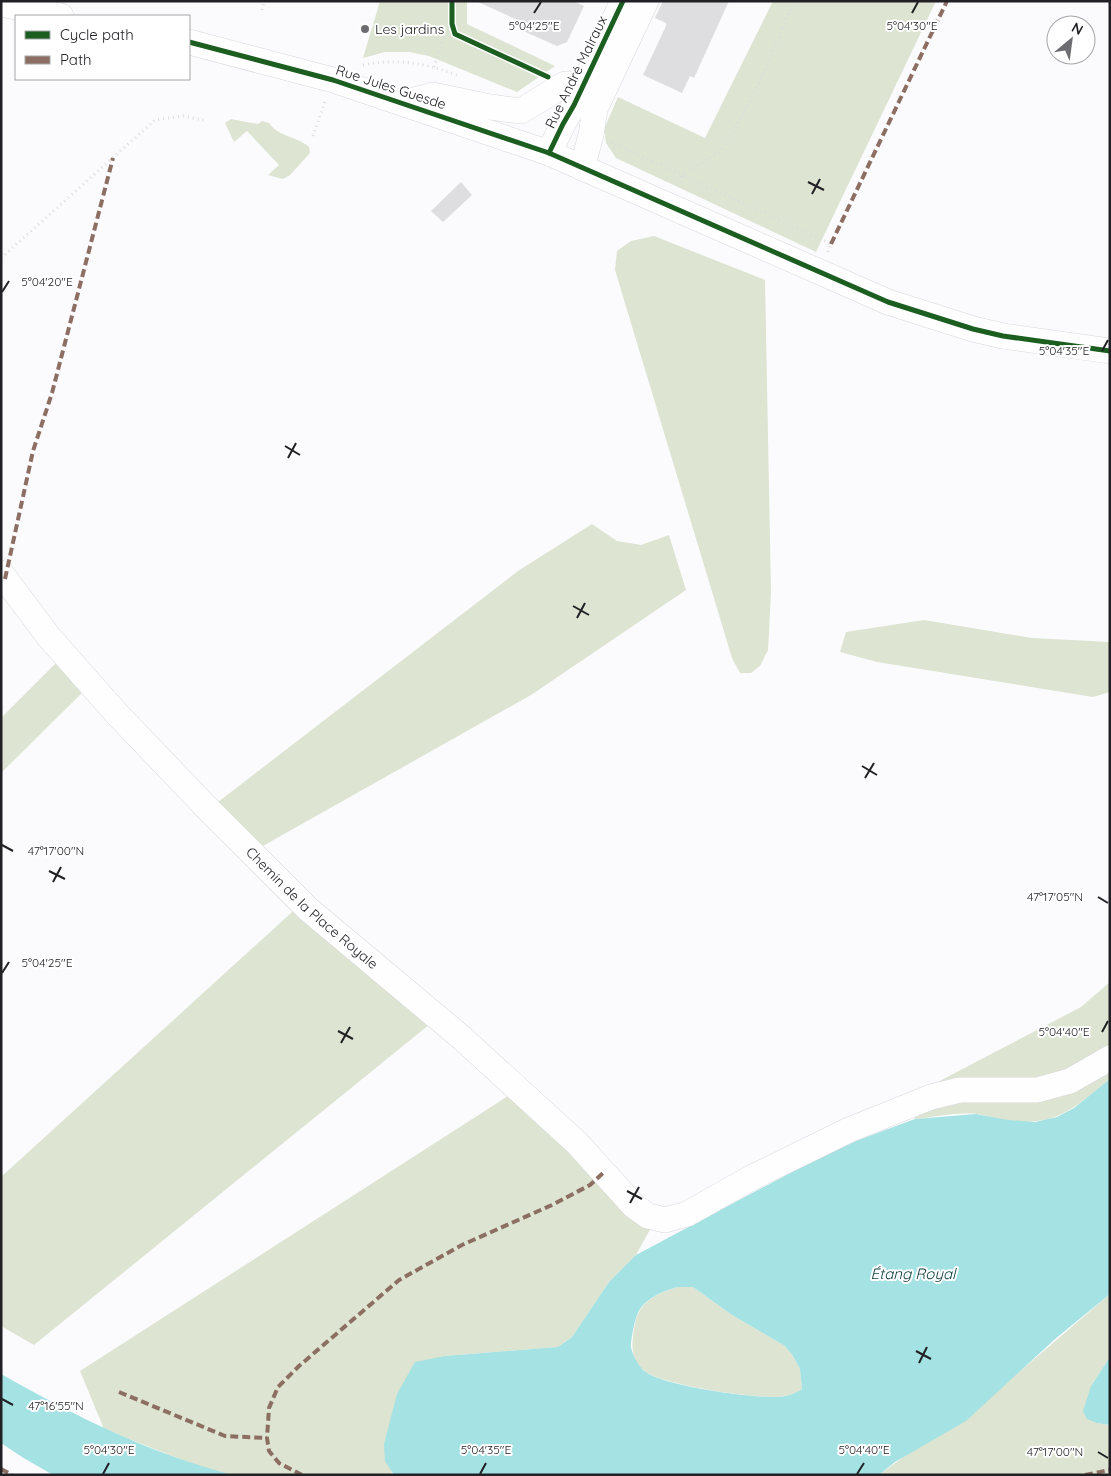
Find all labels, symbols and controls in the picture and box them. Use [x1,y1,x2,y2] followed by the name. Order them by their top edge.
[541,13,611,131] street label: Rue André Malraux
[15,15,190,80] legend
[1046,15,1096,65] north arrow
[509,18,560,33] text: 5°04'25"E
[886,18,938,33] text: 5°04'30"E
[1068,18,1086,39] text: N
[375,20,444,38] place label: Les jardins
[359,23,371,35] marker: Les jardins
[60,25,134,44] text: Cycle path
[60,50,92,69] text: Path
[334,61,448,113] street label: Rue Jules Guesde
[21,274,73,289] text: 5°04'20"E
[1039,343,1089,358] text: 5°04'35"E
[28,843,84,858] text: 47°17'00"N
[242,843,382,973] street label: Chemin de la Place Royale
[1027,889,1083,904] text: 47°17'05"N
[22,955,73,970] text: 5°04'25"E
[1038,1024,1090,1039] text: 5°04'40"E
[871,1264,957,1283] water label: Étang Royal
[28,1398,84,1413] text: 47°16'55"N
[83,1442,135,1457] text: 5°04'30"E
[461,1442,511,1457] text: 5°04'35"E
[838,1442,890,1457] text: 5°04'40"E
[1027,1444,1083,1459] text: 47°17'00"N

